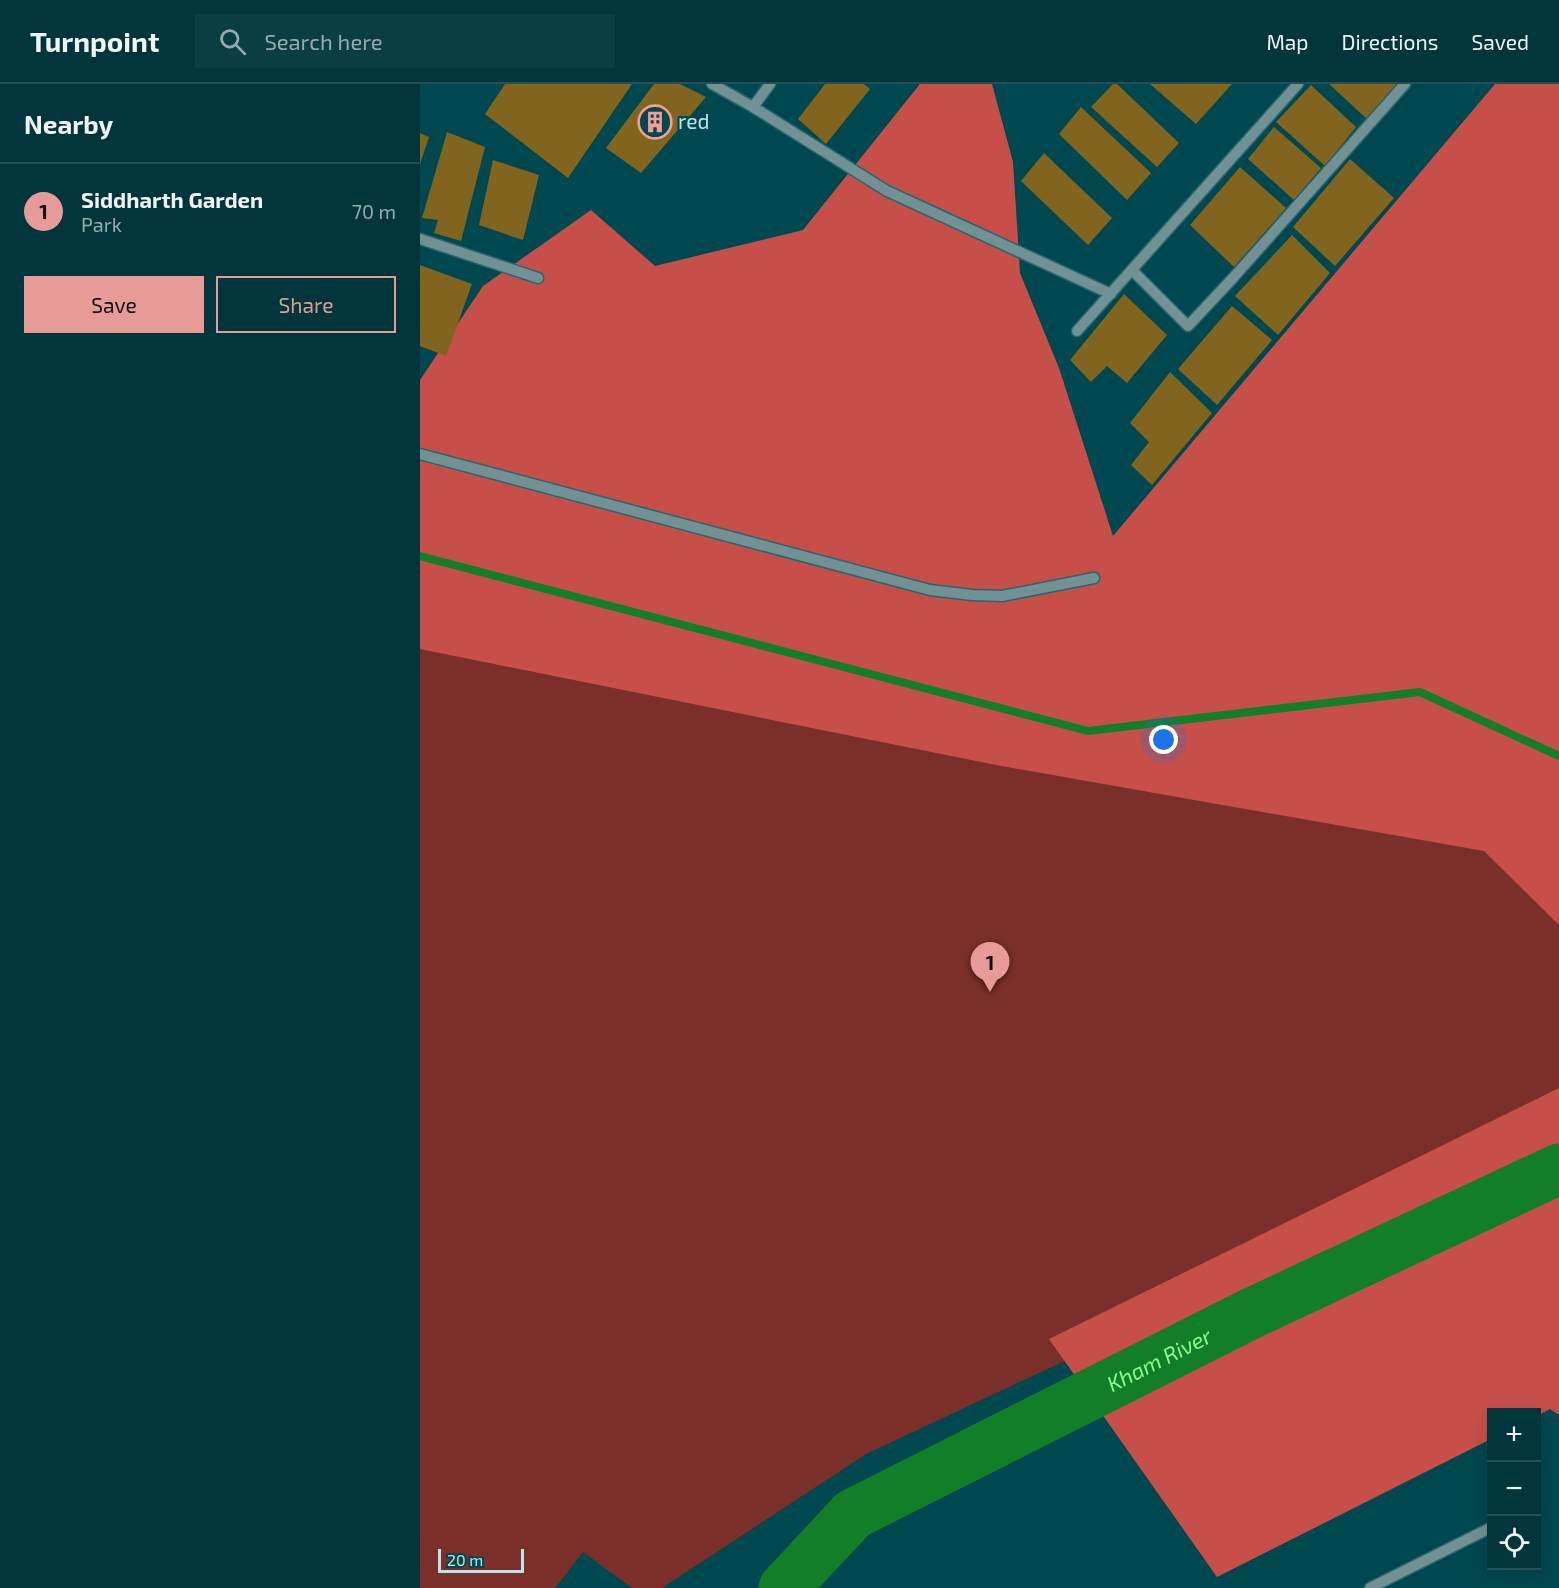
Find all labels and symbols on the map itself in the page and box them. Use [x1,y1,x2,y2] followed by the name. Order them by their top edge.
[637,104,673,140] building icon: red
[678,108,709,133] place label: red
[1149,725,1178,754] your location
[970,942,1010,992] pin: 1
[1102,1321,1216,1396] water label: Kham River
[438,1546,524,1574] scale bar

